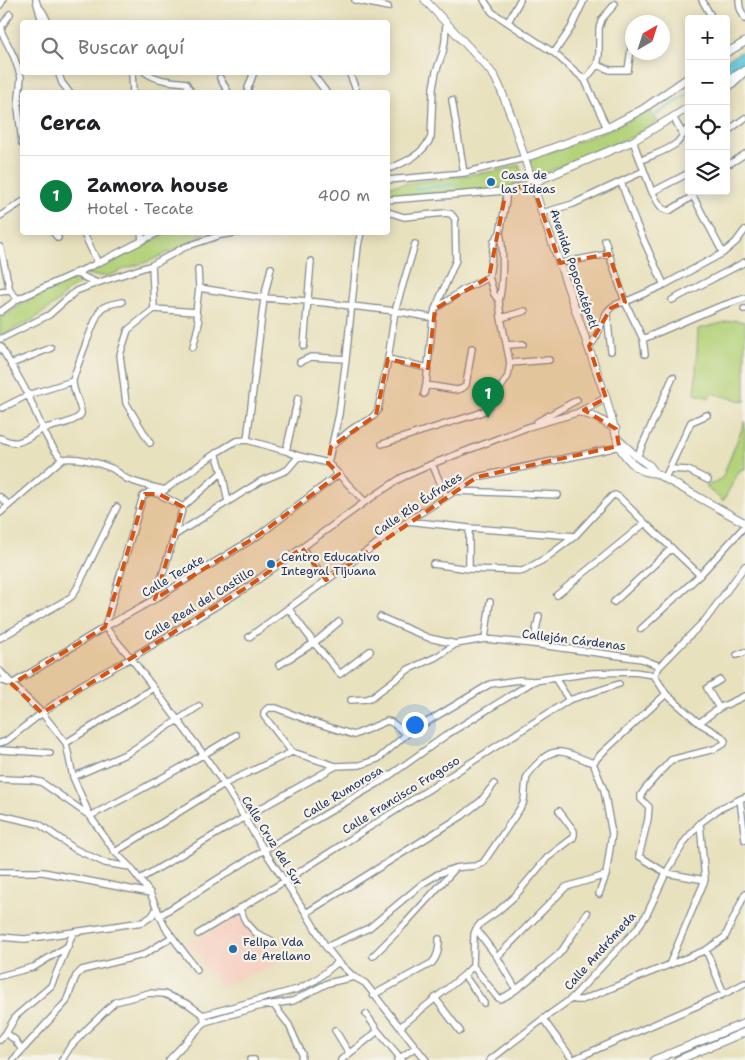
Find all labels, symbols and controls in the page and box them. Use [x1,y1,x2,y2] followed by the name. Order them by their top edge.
[625,15,670,60] north arrow
[685,15,730,195] map controls
[685,15,730,60] button: +
[20,20,390,75] search box
[38,34,66,62] icon: search
[78,35,184,60] text: Buscar aquí
[685,60,730,105] button: −
[685,105,730,150] button: locate
[40,109,101,137] text: Cerca
[685,150,730,195] button: layers
[501,167,556,197] place label: Casa de las Ideas
[87,173,228,198] text: Zamora house
[485,176,497,188] marker: Casa de las Ideas
[52,185,60,206] text: 1
[317,185,370,206] text: 400 m
[87,198,194,219] text: Hotel · Tecate
[546,207,602,331] street label: Avenida Popocatépetl
[472,377,504,418] pin: 1
[371,468,465,539] street label: Calle Río Éufrates
[281,549,380,579] place label: Centro Educativo Integral Tijuana
[139,551,207,601] street label: Calle Tecate
[265,558,277,570] marker: Centro Educativo Integral Tijuana
[141,563,257,645] street label: Calle Real del Castillo
[521,626,627,654] street label: Callejón Cárdenas
[402,712,428,738] your location
[339,752,463,838] street label: Calle Francisco Fragoso
[300,762,386,822] street label: Calle Rumorosa
[238,793,306,889] street label: Calle Cruz del Sur
[560,908,640,994] street label: Calle Andrómeda
[243,934,311,964] place label: Felipa Vda de Arellano
[227,943,239,955] marker: Felipa Vda de Arellano

